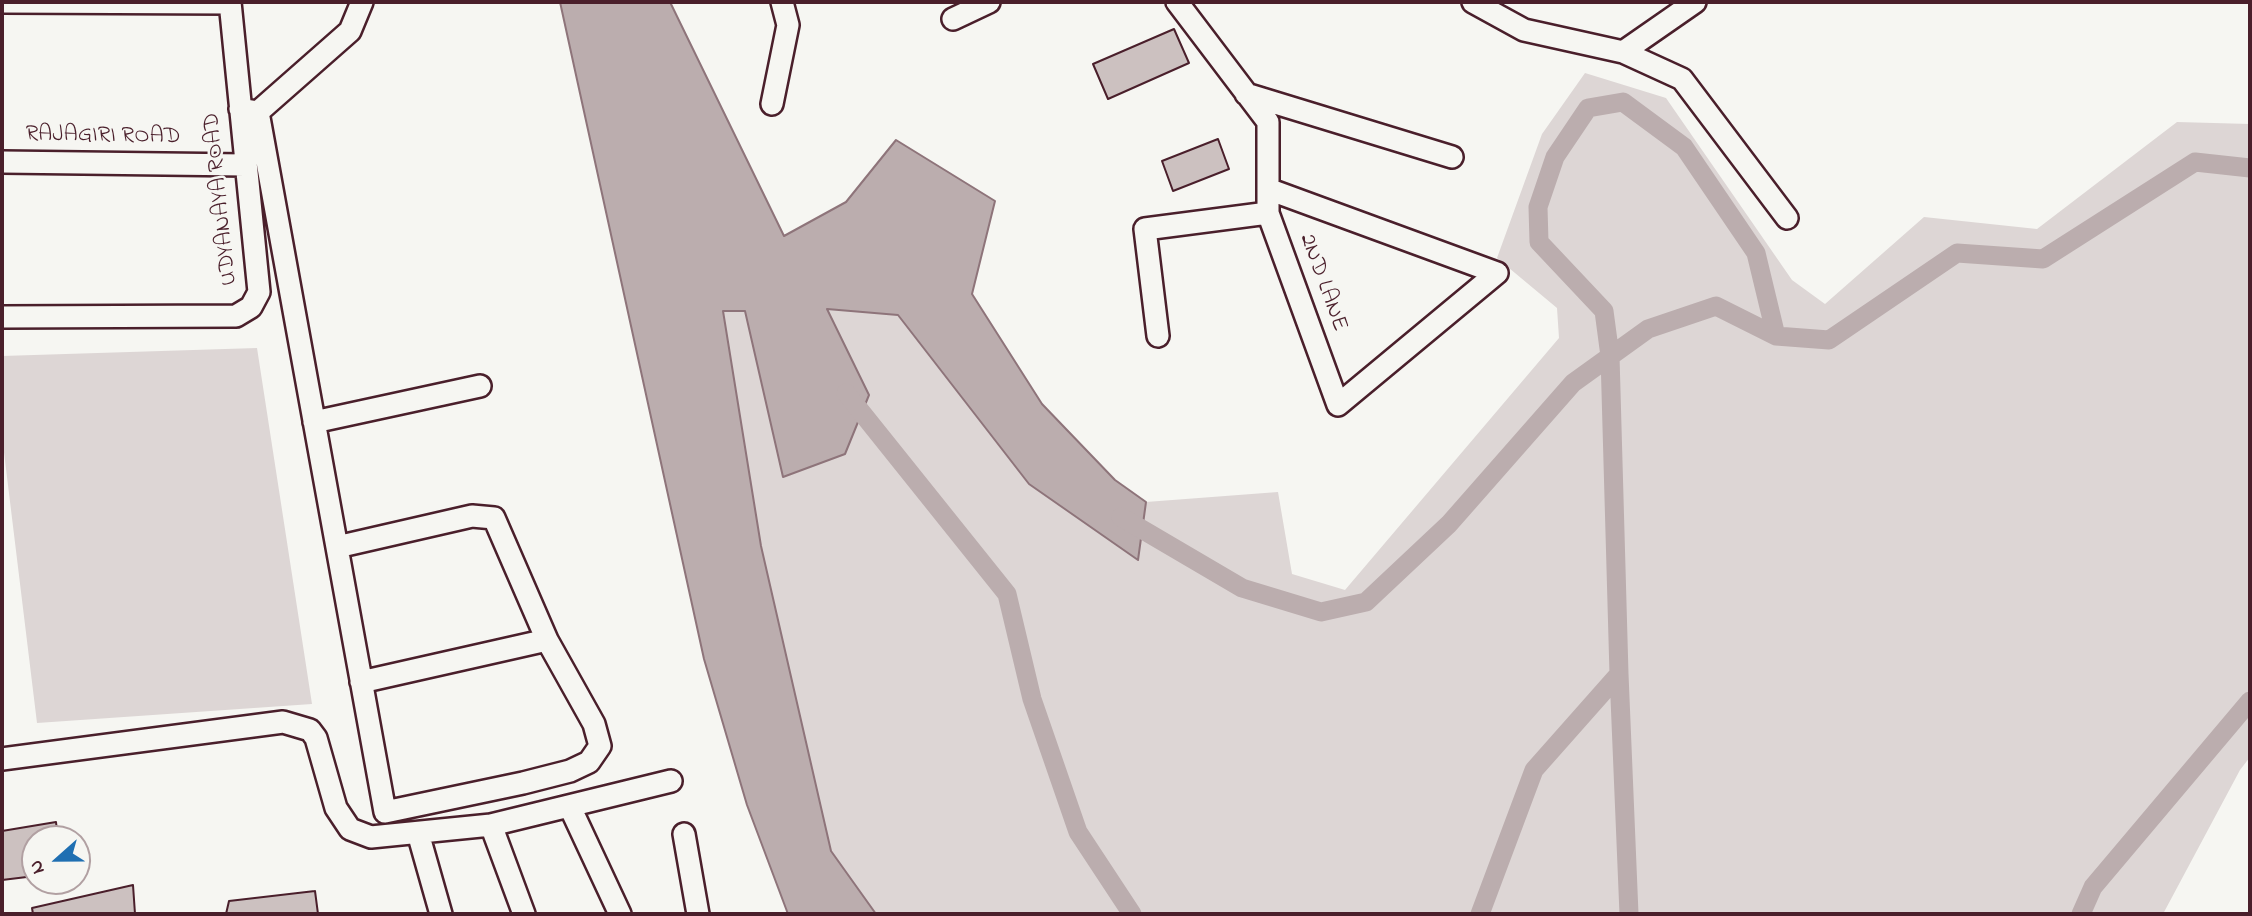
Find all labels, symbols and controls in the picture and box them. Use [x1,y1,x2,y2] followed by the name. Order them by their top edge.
[199,111,245,287] street label: UDYANAYA ROAD
[25,122,181,152] street label: RAJAGIRI ROAD
[1292,230,1352,336] street label: 2ND LANE
[21,825,91,895] north arrow
[23,856,53,878] text: N

